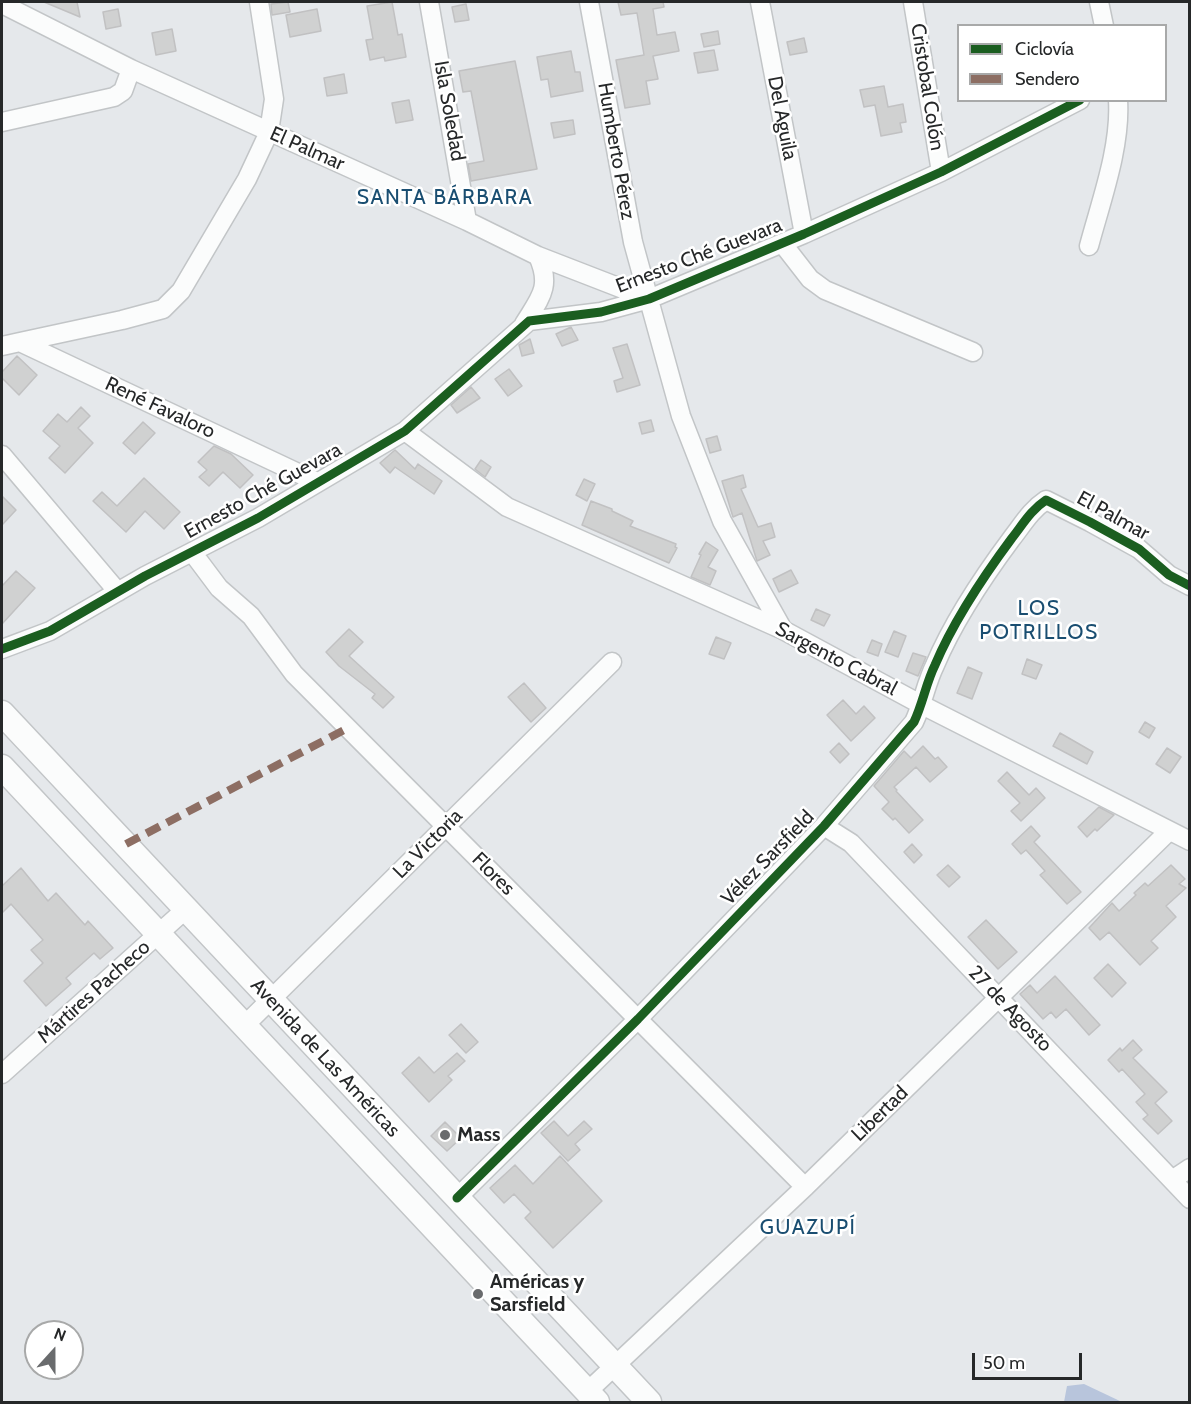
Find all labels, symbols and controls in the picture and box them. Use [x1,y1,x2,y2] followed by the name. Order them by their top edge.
[905,22,949,152] street label: Cristobal Colón
[957,24,1167,102] legend
[1015,38,1074,60] text: Ciclovía
[428,59,470,163] street label: Isla Soledad
[1015,68,1079,90] text: Sendero
[762,74,802,162] street label: Del Aguila
[592,81,640,221] street label: Humberto Pérez
[266,122,348,176] street label: El Palmar
[357,185,533,211] district label: SANTA BÁRBARA
[613,213,785,299] street label: Ernesto Ché Guevara
[101,372,219,444] street label: René Favaloro
[180,438,346,544] street label: Ernesto Ché Guevara
[1073,486,1153,546] street label: El Palmar
[979,596,1099,646] district label: LOS POTRILLOS
[771,617,901,701] street label: Sargento Cabral
[388,804,468,884] street label: La Victoria
[717,806,819,910] street label: Vélez Sarsfield
[467,848,519,900] street label: Flores
[33,935,155,1049] street label: Mártires Pacheco
[963,961,1057,1057] street label: 27 de Agosto
[245,974,405,1142] street label: Avenida de Las Américas
[847,1081,913,1147] street label: Libertad
[457,1123,500,1147] place label: Mass
[438,1128,452,1142] marker: Mass
[760,1215,856,1241] district label: GUAZUPÍ
[490,1270,584,1317] place label: Américas y Sarsfield
[471,1287,485,1301] marker: Américas y Sarsfield
[24,1320,84,1380] north arrow
[51,1324,69,1345] text: N
[975,1341,1084,1379] scale bar
[983,1352,1025,1374] text: 50 m

